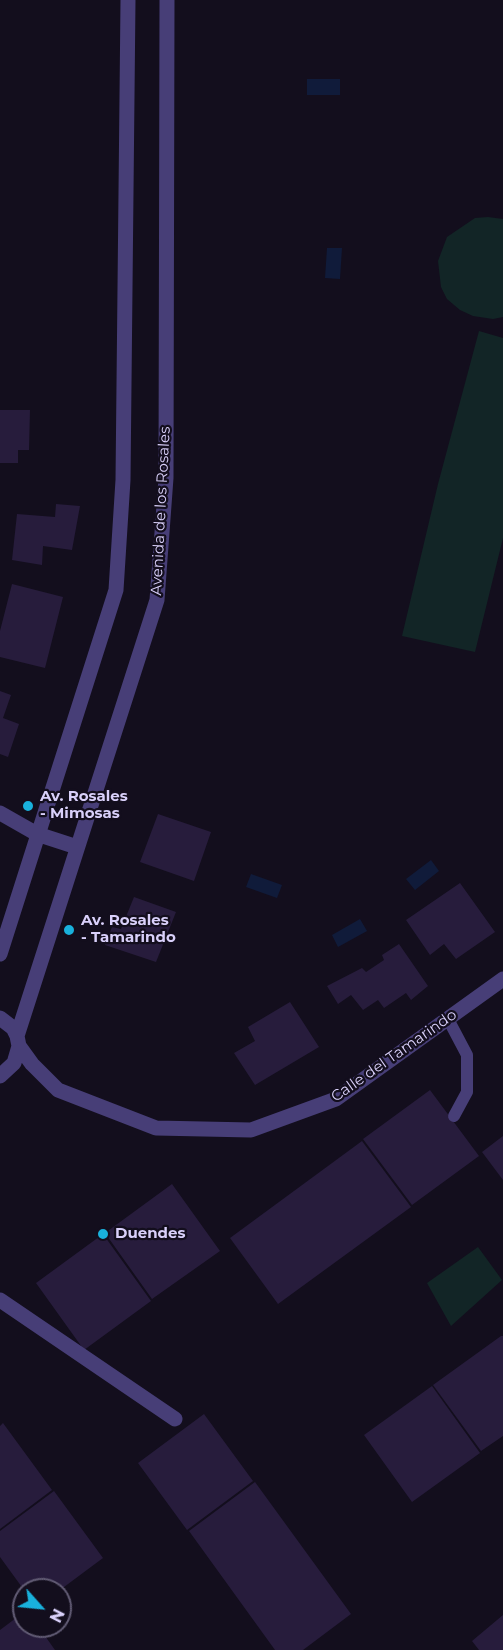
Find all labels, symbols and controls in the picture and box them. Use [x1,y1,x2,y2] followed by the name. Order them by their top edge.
[148,426,174,596] street label: Avenida de los Rosales
[40,788,128,823] place label: Av. Rosales - Mimosas
[21,799,35,813] marker: Av. Rosales - Mimosas
[81,912,176,947] place label: Av. Rosales - Tamarindo
[62,923,76,937] marker: Av. Rosales - Tamarindo
[328,1006,460,1106] street label: Calle del Tamarindo
[115,1225,185,1243] place label: Duendes
[96,1227,110,1241] marker: Duendes
[12,1578,72,1638] north arrow
[45,1605,68,1626] text: N

